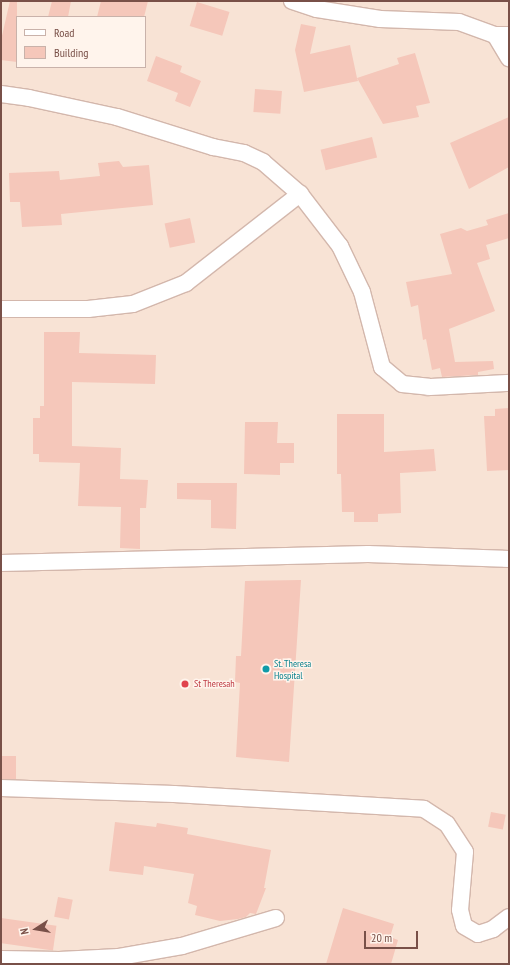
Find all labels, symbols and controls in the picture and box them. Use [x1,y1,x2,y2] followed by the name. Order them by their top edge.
[16,16,146,68] legend
[54,25,74,40] text: Road
[54,45,89,60] text: Building
[274,657,312,680] place label: St. Theresa Hospital
[261,664,271,674] marker: St. Theresa Hospital
[179,678,191,690] marker: St Theresah
[194,678,235,690] place label: St Theresah
[16,909,56,949] north arrow
[366,923,420,949] scale bar
[17,927,32,936] text: N
[371,930,392,945] text: 20 m

